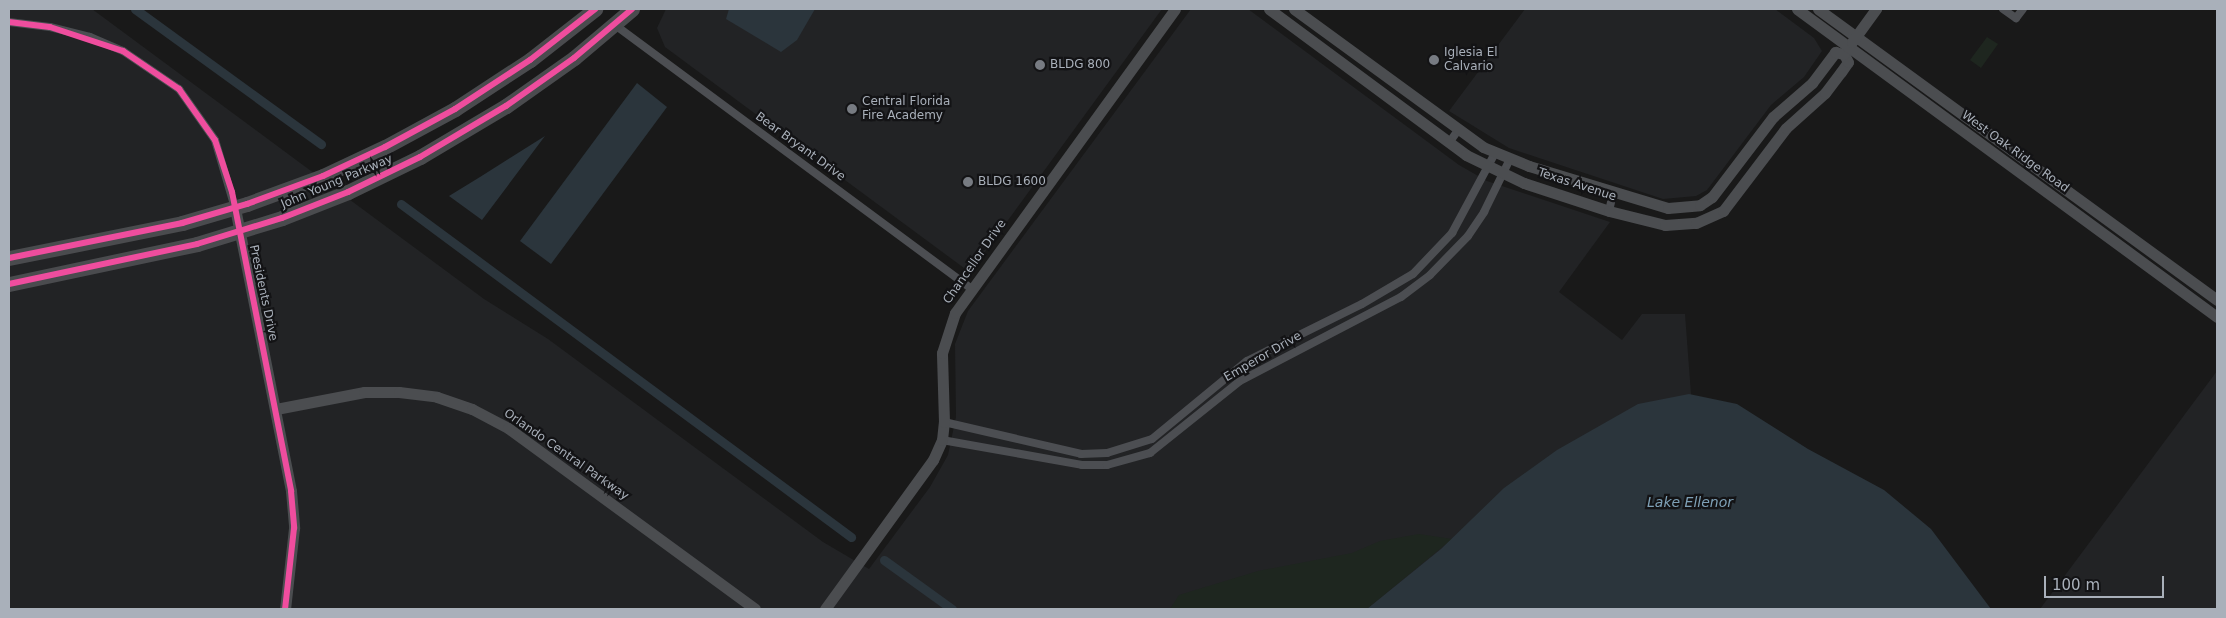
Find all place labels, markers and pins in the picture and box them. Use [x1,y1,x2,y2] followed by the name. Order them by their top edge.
[1444,46,1498,74] place label: Iglesia El Calvario
[1428,54,1440,66] marker: Iglesia El Calvario
[1050,58,1110,72] place label: BLDG 800
[1034,59,1046,71] marker: BLDG 800
[862,95,950,123] place label: Central Florida Fire Academy
[846,103,858,115] marker: Central Florida Fire Academy
[978,175,1046,189] place label: BLDG 1600
[962,176,974,188] marker: BLDG 1600

